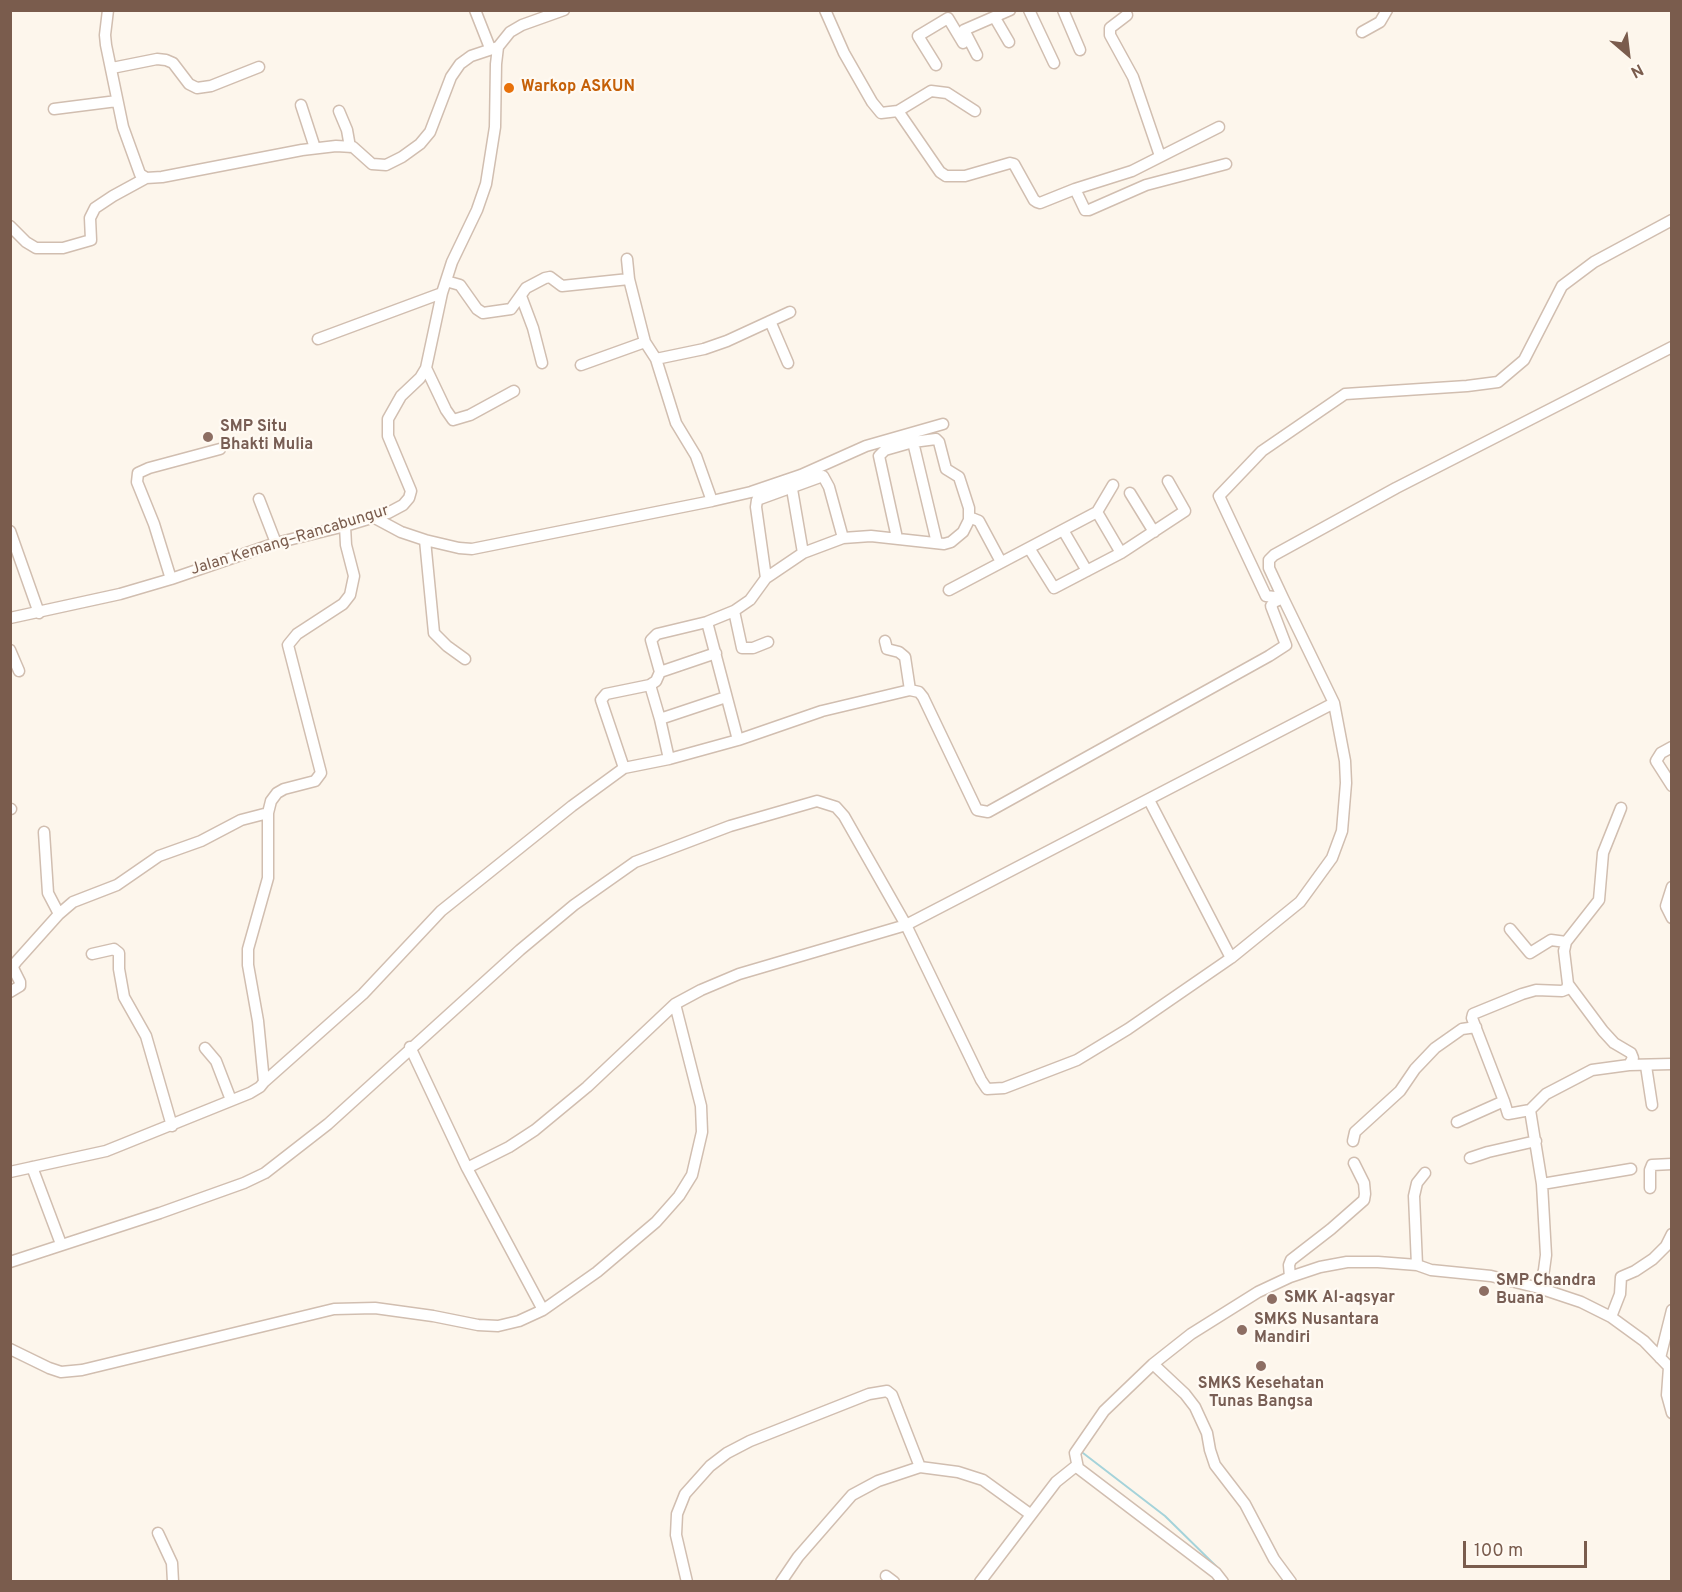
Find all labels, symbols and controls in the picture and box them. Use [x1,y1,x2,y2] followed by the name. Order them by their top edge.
[1598,24,1658,84] north arrow
[1627,58,1646,81] text: N
[521,78,635,98] place label: Warkop ASKUN
[502,81,516,95] marker: Warkop ASKUN
[220,418,313,456] place label: SMP Situ Bhakti Mulia
[201,430,215,444] marker: SMP Situ Bhakti Mulia
[188,502,392,580] street label: Jalan Kemang–Rancabungur
[1496,1272,1596,1310] place label: SMP Chandra Buana
[1477,1284,1491,1298] marker: SMP Chandra Buana
[1284,1289,1395,1309] place label: SMK Al-aqsyar
[1265,1292,1279,1306] marker: SMK Al-aqsyar
[1254,1311,1379,1349] place label: SMKS Nusantara Mandiri
[1235,1323,1249,1337] marker: SMKS Nusantara Mandiri
[1254,1359,1268,1373] marker: SMKS Kesehatan Tunas Bangsa
[1198,1375,1324,1413] place label: SMKS Kesehatan Tunas Bangsa
[1466,1529,1590,1567] scale bar
[1474,1540,1523,1563] text: 100 m

